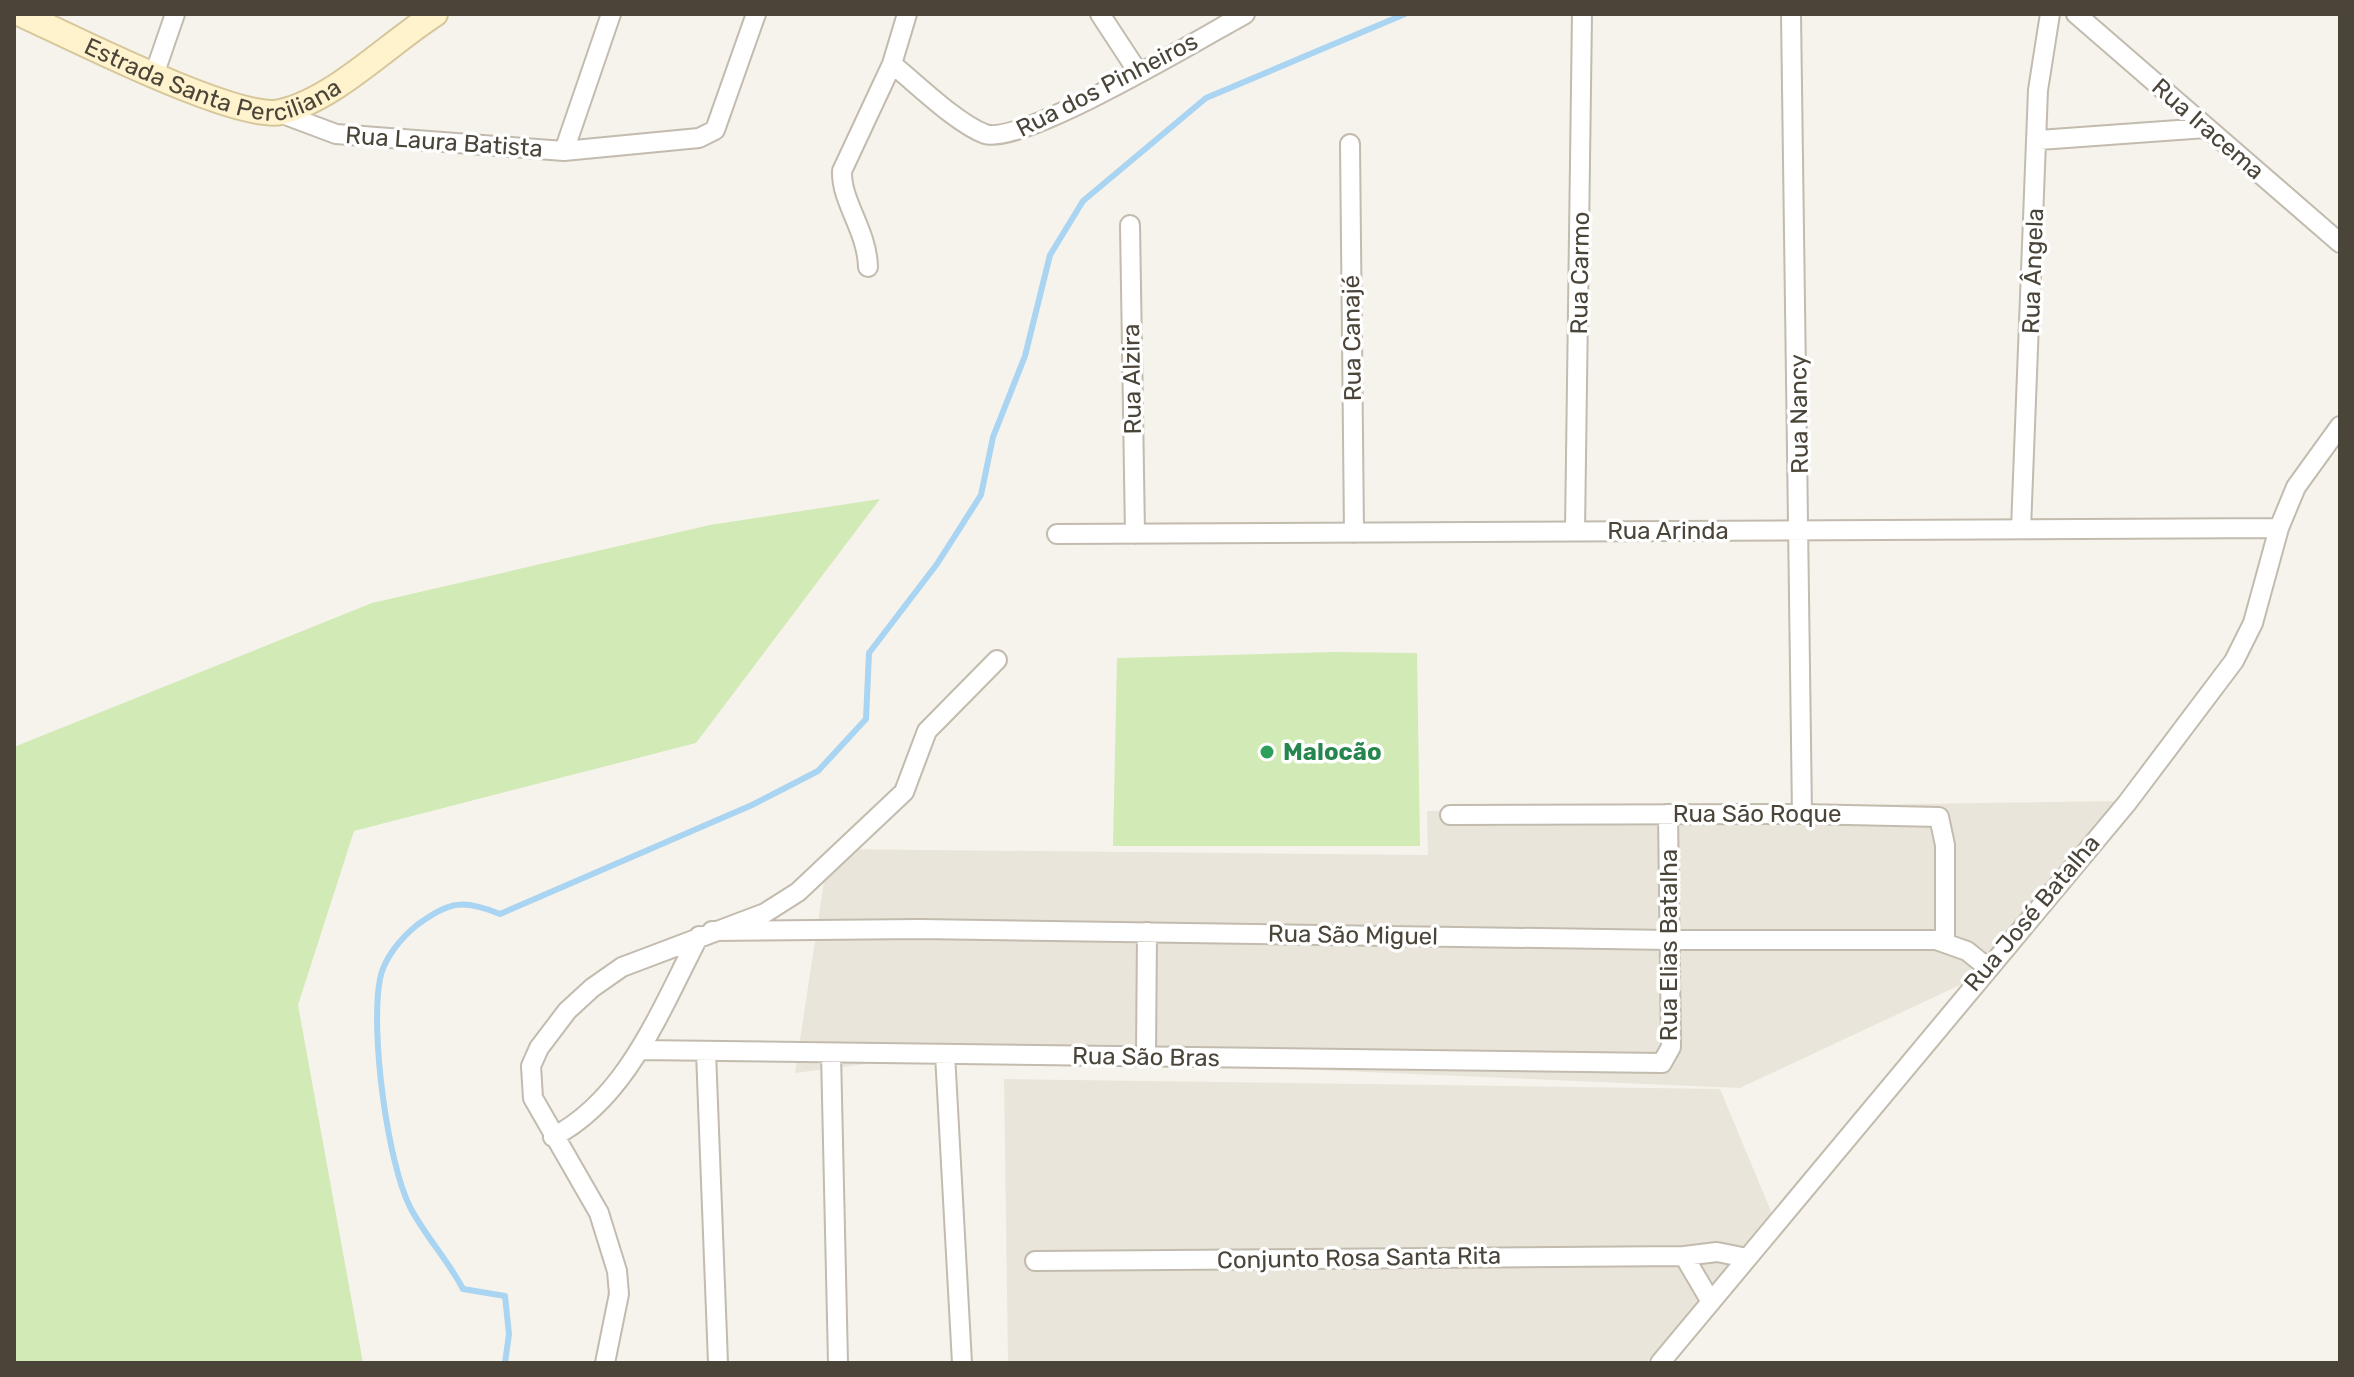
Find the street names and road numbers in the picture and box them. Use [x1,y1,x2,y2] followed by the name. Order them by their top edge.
[1012,27,1202,143] street label: Rua dos Pinheiros
[80,32,346,127] street label: Estrada Santa Perciliana
[2146,73,2270,185] street label: Rua Iracema
[344,121,544,163] street label: Rua Laura Batista
[2017,207,2049,335] street label: Rua Ângela
[1565,211,1595,335] street label: Rua Carmo
[1337,275,1367,401] street label: Rua Canajé
[1117,323,1147,435] street label: Rua Alzira
[1784,354,1814,474] street label: Rua Nancy
[1607,517,1729,545] street label: Rua Arinda
[1673,800,1841,828] street label: Rua São Roque
[1958,829,2106,997] street label: Rua José Batalha
[1655,849,1683,1041] street label: Rua Elias Batalha
[1268,920,1438,950] street label: Rua São Miguel
[1072,1042,1220,1072] street label: Rua São Bras
[1217,1242,1501,1274] street label: Conjunto Rosa Santa Rita

